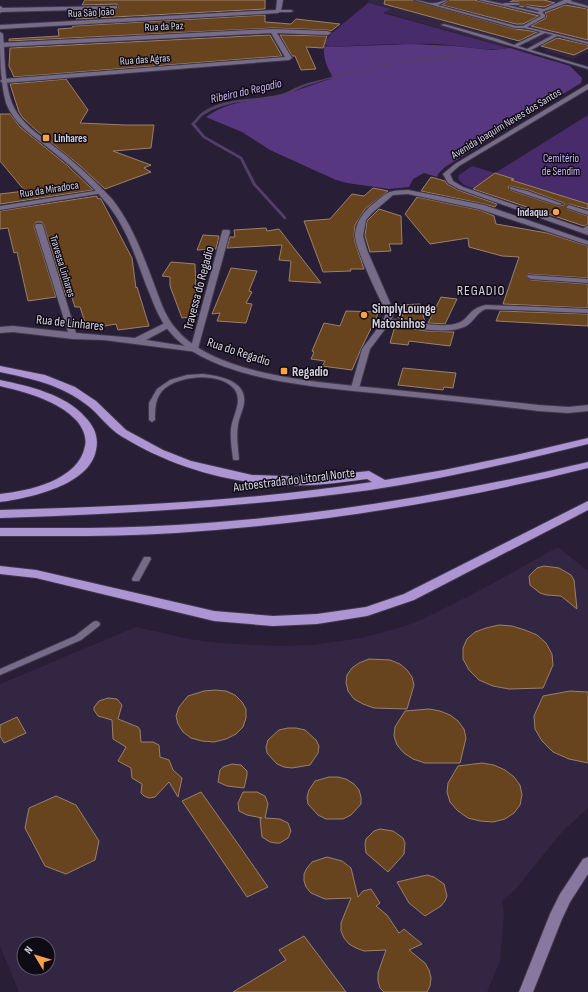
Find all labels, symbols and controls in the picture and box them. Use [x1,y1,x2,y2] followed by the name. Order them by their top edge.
[67,5,115,20] street label: Rua São João
[144,19,184,34] street label: Rua da Paz
[119,51,171,68] street label: Rua das Agras
[209,76,283,107] water label: Ribeira do Regadio
[448,85,564,162] street label: Avenida Joaquim Neves dos Santos
[54,132,87,145] place label: Linhares
[41,133,51,143] marker: Linhares
[542,152,580,178] park label: Cemitério de Sendim
[19,178,80,201] street label: Rua da Miradoca
[517,206,548,219] place label: Indaqua
[551,207,561,217] marker: Indaqua
[47,234,78,299] street label: Travessa Linhares
[180,244,218,332] street label: Travessa do Regadio
[457,282,505,299] district label: REGADIO
[372,301,436,332] place label: SimplyLounge Matosinhos
[359,310,369,320] marker: SimplyLounge Matosinhos
[35,311,105,335] street label: Rua de Linhares
[205,334,272,370] street label: Rua do Regadio
[292,364,329,380] place label: Regadio
[279,366,289,376] marker: Regadio
[231,465,356,496] street label: Autoestrada do Litoral Norte
[16,936,56,976] north arrow
[22,944,36,956] text: N

